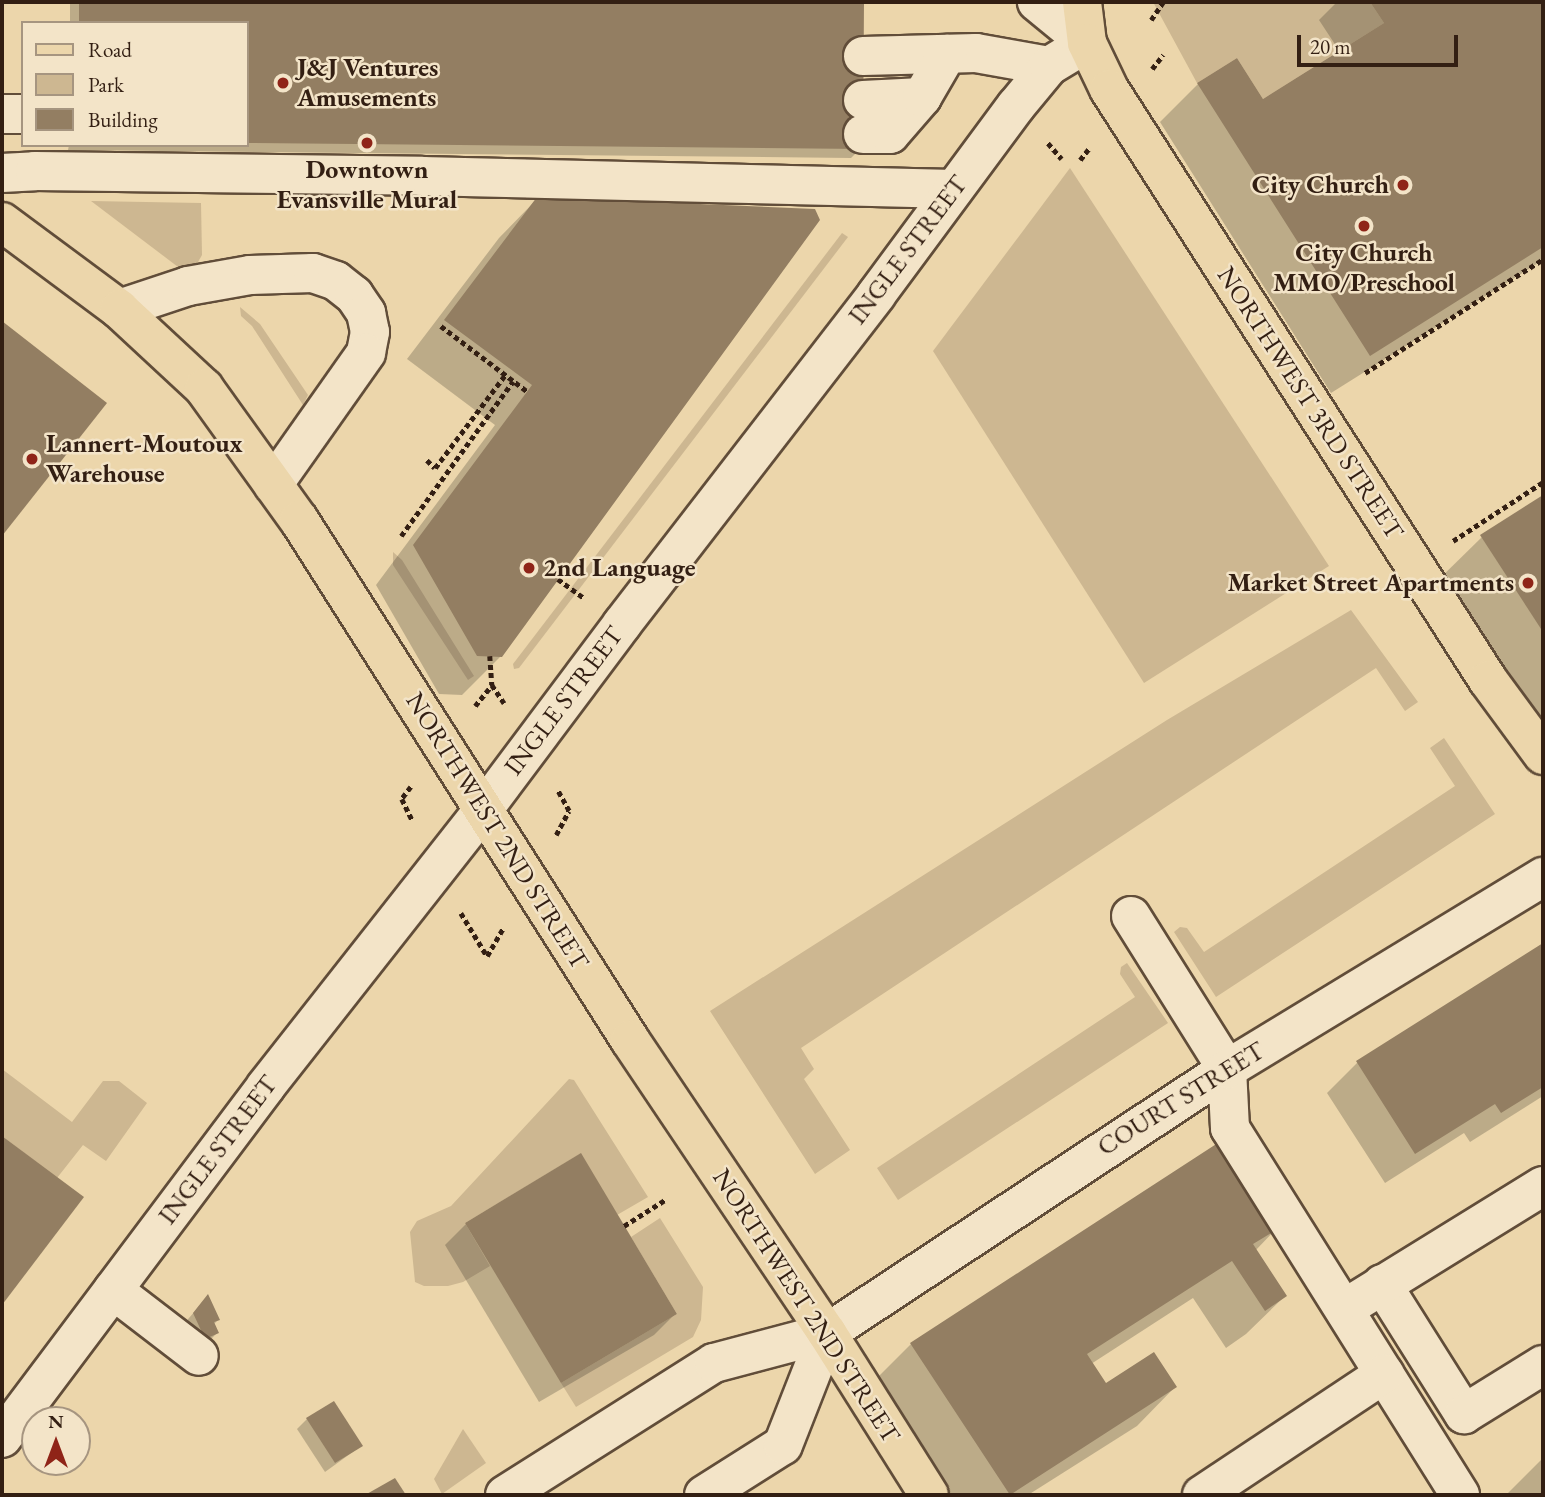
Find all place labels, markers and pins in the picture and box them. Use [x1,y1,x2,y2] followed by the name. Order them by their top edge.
[297,52,438,114] place label: J&J Ventures Amusements
[275,75,291,91] marker: J&J Ventures Amusements
[359,135,375,151] marker: Downtown Evansville Mural
[277,154,457,216] place label: Downtown Evansville Mural
[1252,169,1389,201] place label: City Church
[1395,177,1411,193] marker: City Church
[1356,218,1372,234] marker: City Church MMO/Preschool
[1273,237,1455,298] place label: City Church MMO/Preschool
[46,428,243,490] place label: Lannert-Moutoux Warehouse
[24,451,40,467] marker: Lannert-Moutoux Warehouse
[543,552,696,584] place label: 2nd Language
[521,560,537,576] marker: 2nd Language
[1227,567,1514,599] place label: Market Street Apartments
[1520,575,1536,591] marker: Market Street Apartments

